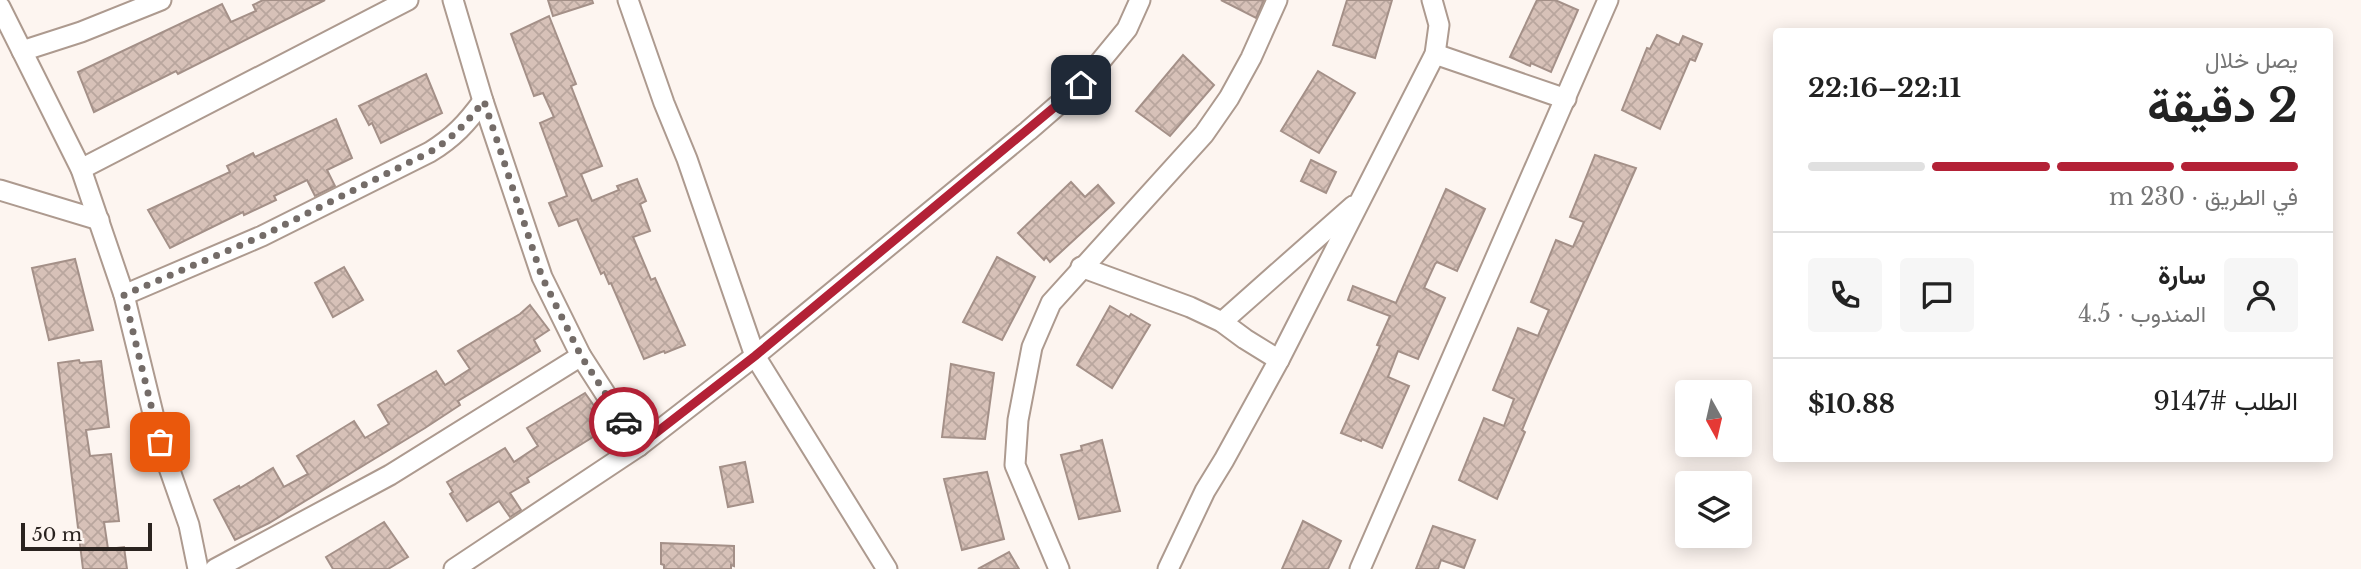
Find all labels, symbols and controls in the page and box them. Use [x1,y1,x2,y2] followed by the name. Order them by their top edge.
[2205,46,2298,74] text: يصل خلال
[1051,55,1111,115] pin
[1062,66,1100,104] icon: home
[1808,72,1961,104] text: 22:11–22:16
[2147,77,2298,134] text: 2 دقيقة
[2109,183,2298,211] text: في الطريق · 230 m
[1808,258,1882,332] button: phone
[1900,258,1974,332] button: chat
[2224,258,2298,332] button: person
[2158,259,2206,291] text: سارة
[2078,300,2206,328] text: المندوب · 4.5
[1675,380,1752,457] north arrow
[1675,380,1752,548] map controls
[2153,385,2298,417] text: الطلب #9147
[589,387,659,457] courier
[1808,388,1895,420] text: $10.88
[605,403,643,441] icon: car
[130,412,190,472] pin
[141,423,179,461] icon: bag
[1675,471,1752,548] button: layers
[21,520,152,552] scale bar
[32,523,82,546] text: 50 m

